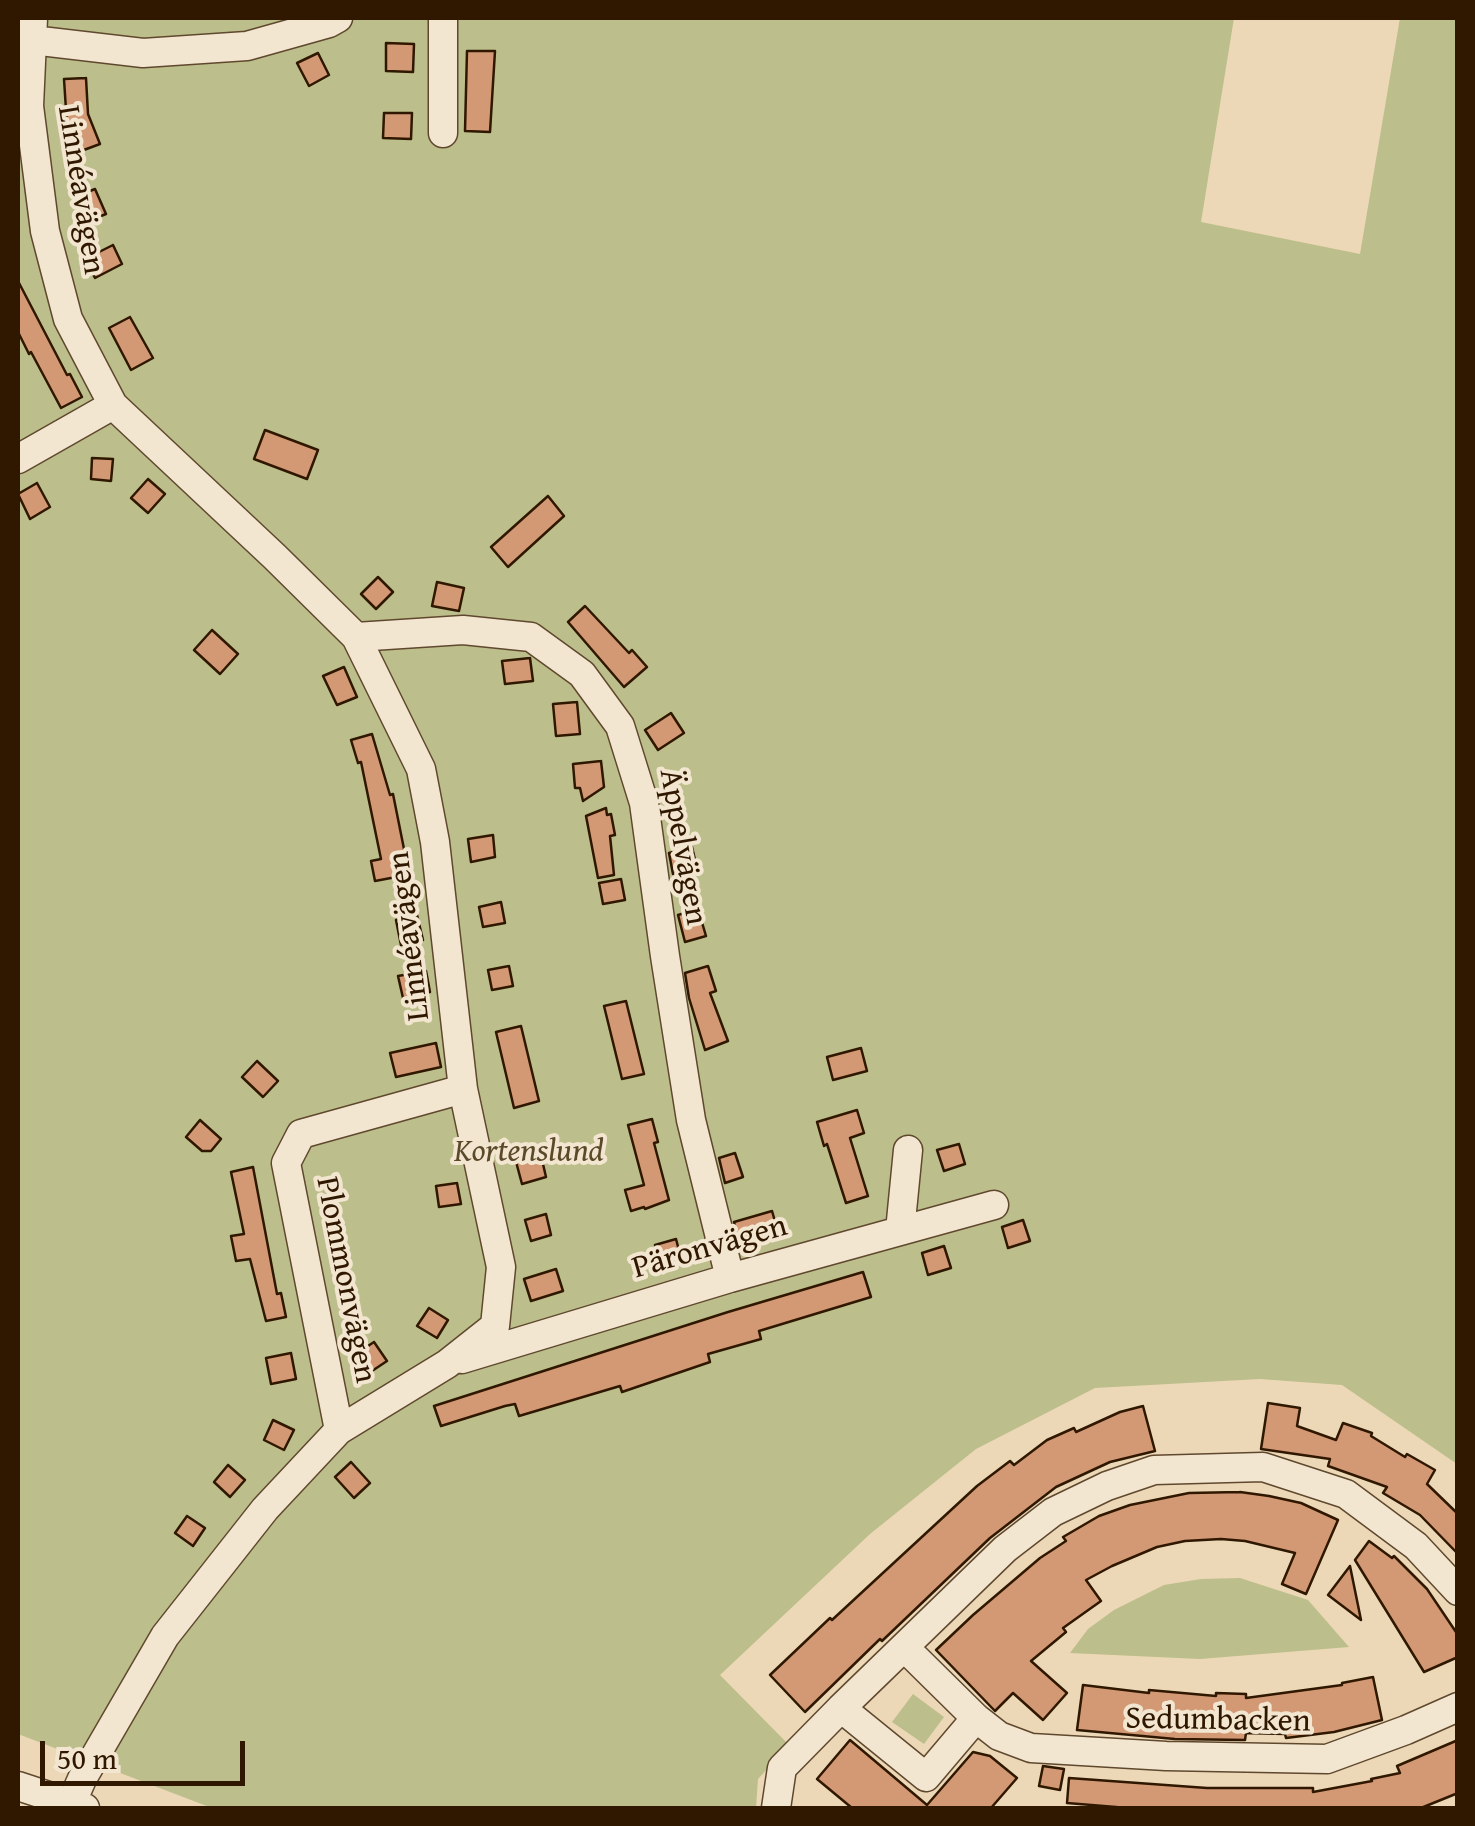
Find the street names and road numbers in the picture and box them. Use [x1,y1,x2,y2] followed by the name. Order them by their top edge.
[48,103,112,277] street label: Linnéavägen
[649,766,715,928] street label: Äppelvägen
[381,849,439,1023] street label: Linnéavägen
[306,1174,384,1386] street label: Plommonvägen
[628,1208,792,1288] street label: Päronvägen
[1125,1700,1311,1742] street label: Sedumbacken

